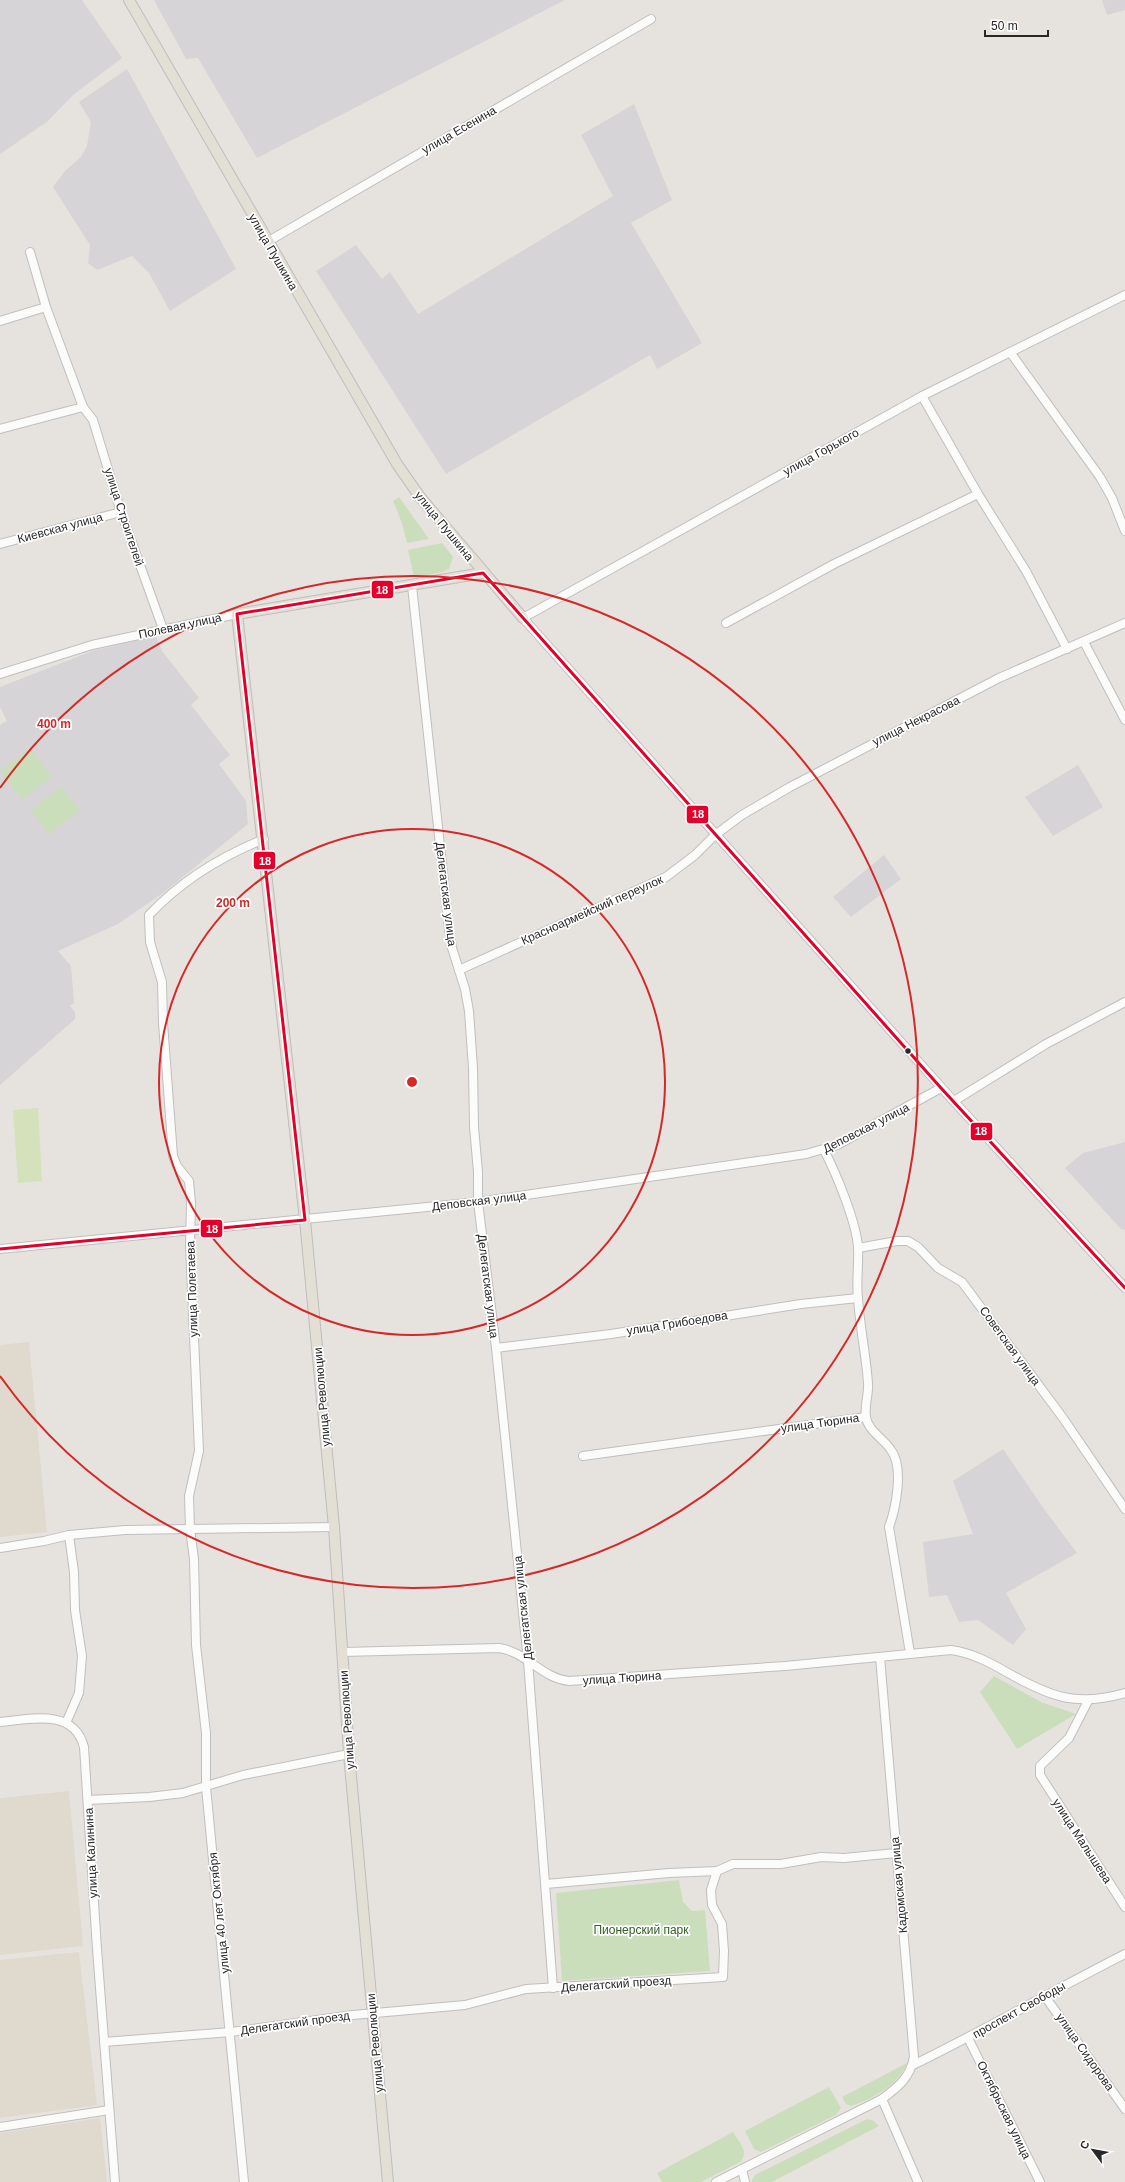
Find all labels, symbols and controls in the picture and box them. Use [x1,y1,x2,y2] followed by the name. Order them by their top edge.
[985,12,1048,38] scale bar
[991,19,1018,33] text: 50 m
[419,103,499,157] street label: улица Есенина
[245,211,301,293] street label: улица Пушкина
[781,425,862,479] street label: улица Горького
[101,466,147,568] street label: улица Строителей
[412,488,477,564] street label: улица Пушкина
[16,510,104,546] street label: Киевская улица
[371,580,394,599] line badge: 18
[376,584,388,596] text: 18
[137,610,223,642] street label: Полевая улица
[870,693,962,749] street label: улица Некрасова
[37,717,71,731] text: 400 m
[686,805,709,824] line badge: 18
[692,808,704,820] text: 18
[433,841,459,947] street label: Делегатская улица
[253,851,276,870] line badge: 18
[259,855,271,867] text: 18
[519,872,666,948] street label: Красноармейский переулок
[216,896,250,910] text: 200 m
[903,1046,913,1056] unlabelled marker
[405,1075,419,1089] centre of rings
[820,1100,912,1156] street label: Деповская улица
[970,1122,993,1141] line badge: 18
[975,1125,987,1137] text: 18
[431,1188,527,1214] street label: Деповская улица
[200,1219,223,1238] line badge: 18
[206,1223,218,1235] text: 18
[475,1233,501,1339] street label: Делегатская улица
[183,1240,201,1337] street label: улица Полетаева
[977,1304,1044,1388] street label: Советская улица
[625,1308,729,1338] street label: улица Грибоедова
[311,1347,333,1447] street label: улица Революции
[780,1411,860,1435] street label: улица Тюрина
[511,1555,535,1661] street label: Делегатская улица
[582,1668,662,1688] street label: улица Тюрина
[337,1670,357,1770] street label: улица Революции
[1049,1796,1115,1886] street label: улица Малышева
[82,1807,100,1898] street label: улица Калинина
[888,1836,910,1934] street label: Кадомская улица
[206,1852,232,1974] street label: улица 40 лет Октября
[593,1923,689,1937] park label: Пионерский парк
[560,1973,672,1995] street label: Делегатский проезд
[970,1979,1068,2041] street label: проспект Свободы
[364,1993,386,2093] street label: улица Революции
[239,2008,351,2038] street label: Делегатский проезд
[1053,2010,1117,2094] street label: улица Сидорова
[974,2059,1034,2162] street label: Октябрьская улица
[1073,2130,1113,2170] north arrow
[1077,2138,1092,2151] text: С

